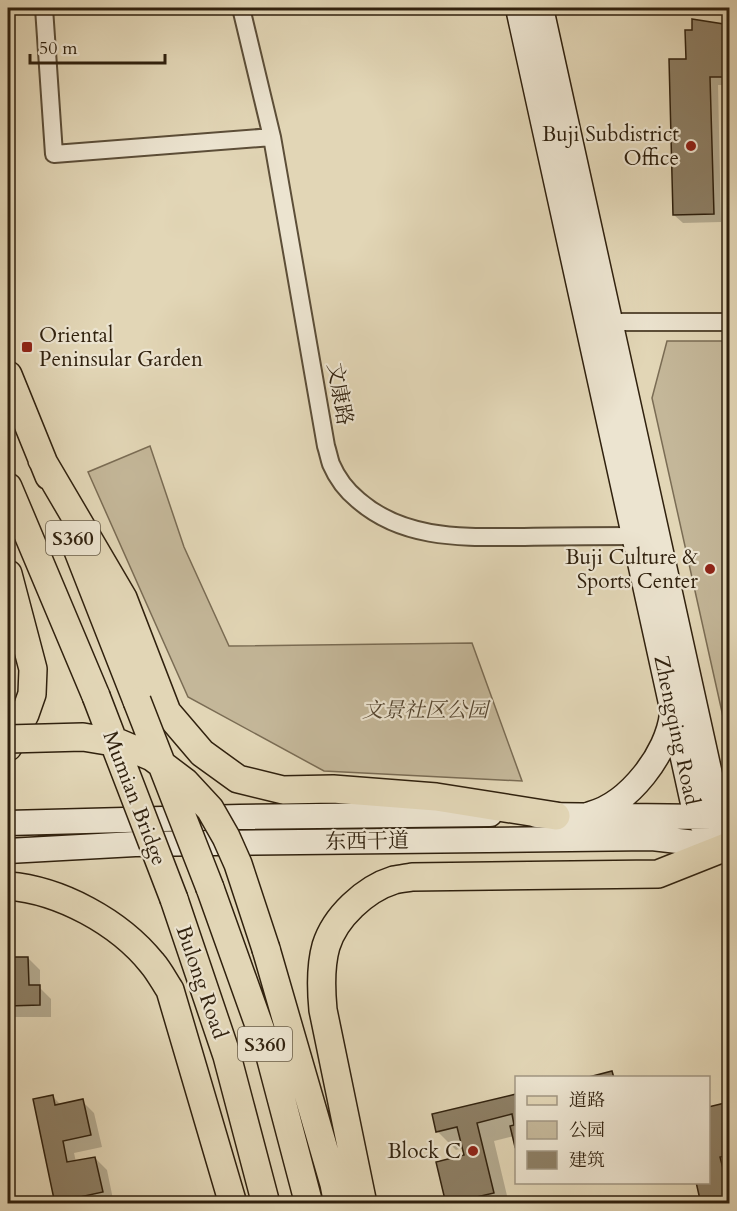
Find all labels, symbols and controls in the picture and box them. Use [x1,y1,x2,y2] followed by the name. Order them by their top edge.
[30,27,165,65] scale bar
[39,36,78,61] text: 50 m
[542,120,679,173] place label: Buji Subdistrict Office
[684,139,698,153] marker: Buji Subdistrict Office
[39,321,203,374] place label: Oriental Peninsular Garden
[20,340,34,354] marker: Oriental Peninsular Garden
[320,361,359,428] street label: 文康路
[46,521,100,555] road number: S360
[565,543,698,596] place label: Buji Culture & Sports Center
[703,562,717,576] marker: Buji Culture & Sports Center
[646,653,707,808] street label: Zhengqing Road
[362,696,491,725] park label: 文景社区公园
[96,727,174,870] street label: Mumian Bridge
[325,826,409,857] street label: 东西干道
[169,922,234,1043] street label: Bulong Road
[238,1027,292,1061] road number: S360
[515,1076,710,1184] legend
[569,1088,605,1113] text: 道路
[569,1118,605,1143] text: 公园
[388,1137,461,1166] place label: Block C
[466,1144,480,1158] marker: Block C
[569,1148,605,1173] text: 建筑

